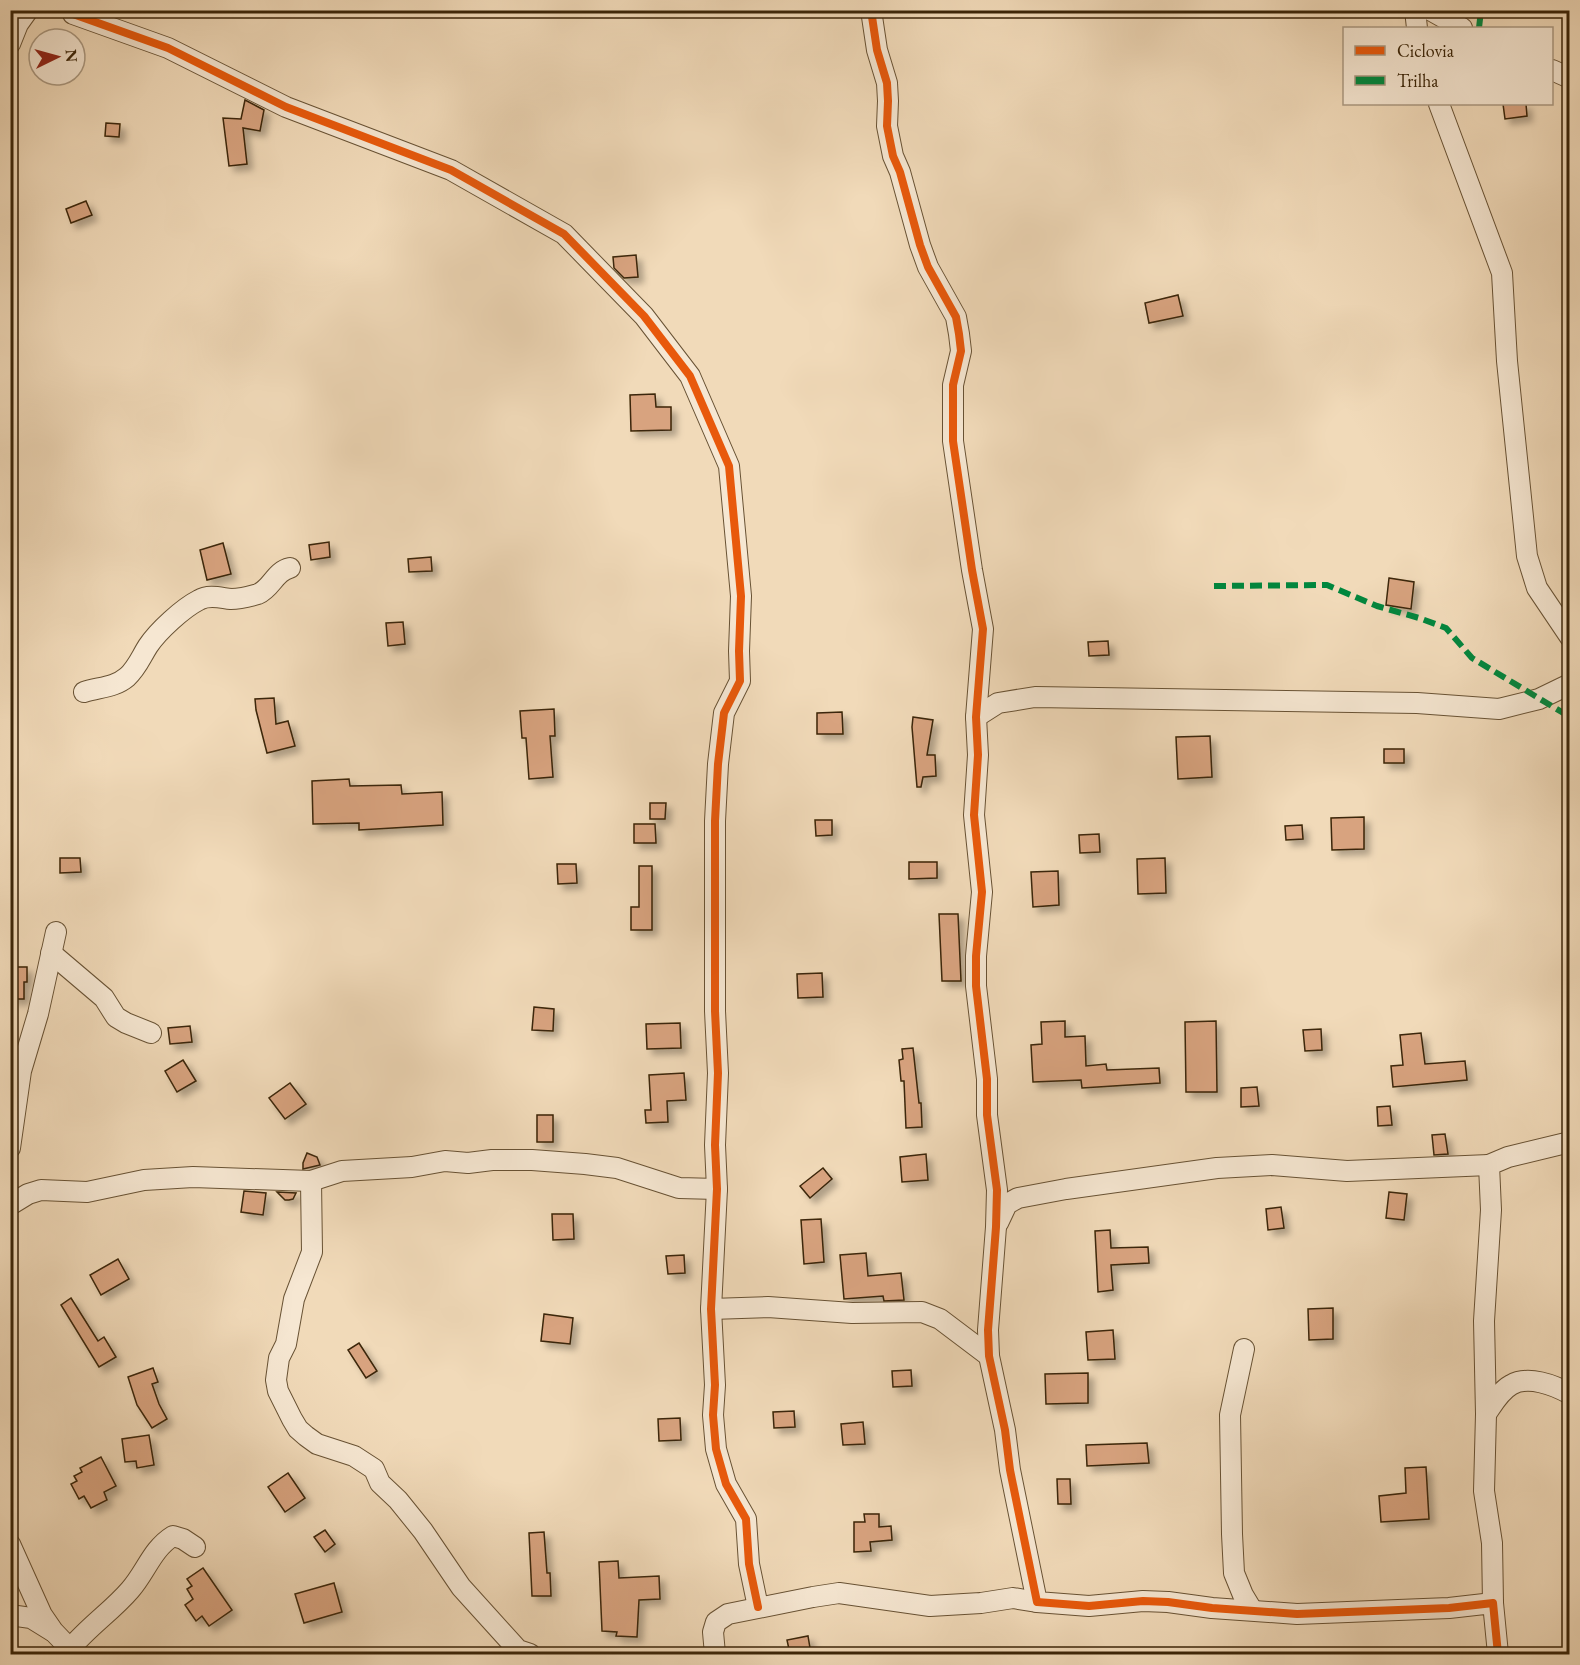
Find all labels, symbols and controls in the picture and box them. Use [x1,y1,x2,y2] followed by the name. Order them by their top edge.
[27,27,87,87] north arrow
[1343,27,1553,105] legend
[1397,39,1455,62] text: Ciclovia
[60,48,82,63] text: N
[1397,69,1439,92] text: Trilha

